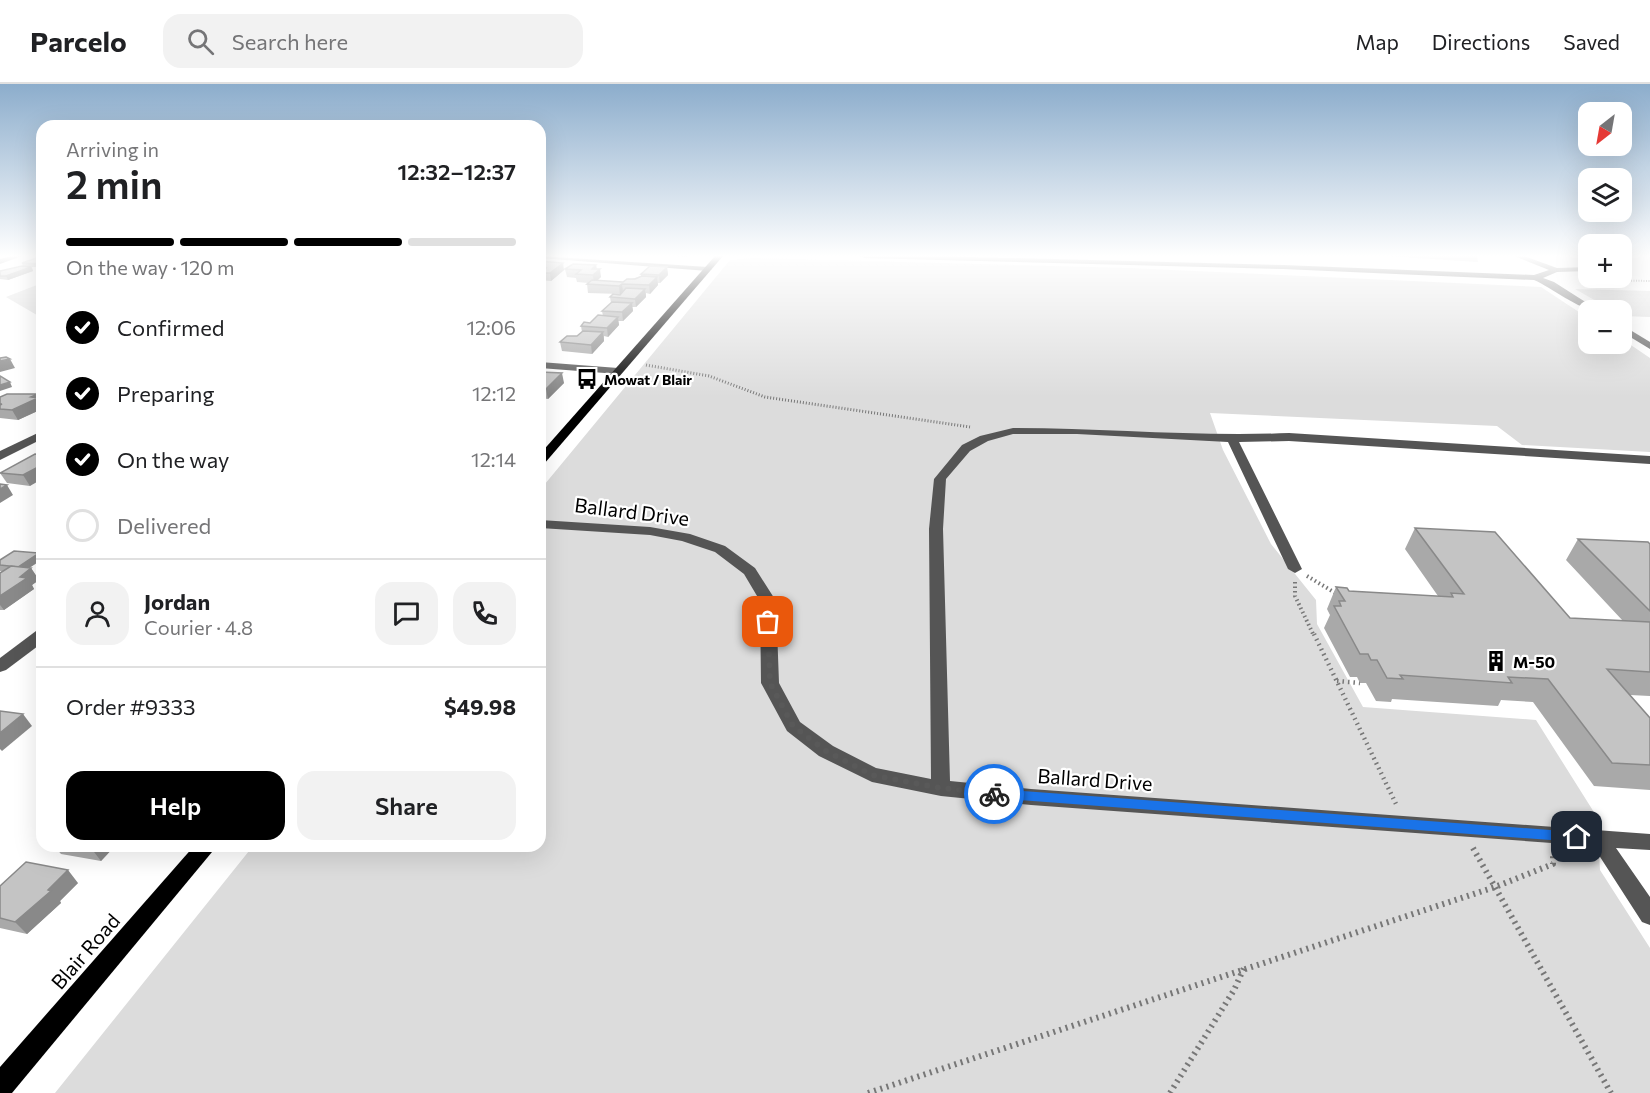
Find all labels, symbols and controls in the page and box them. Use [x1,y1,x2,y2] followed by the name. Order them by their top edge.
[163,14,583,68] search box
[30,24,127,58] text: Parcelo
[184,25,217,58] icon: search
[232,28,348,55] text: Search here
[1356,29,1399,54] text: Map
[1432,29,1530,54] text: Directions
[1563,29,1620,54] text: Saved
[1578,102,1632,156] north arrow
[1578,102,1632,354] map controls
[66,137,159,161] text: Arriving in
[398,158,516,185] text: 12:32–12:37
[66,159,163,207] text: 2 min
[1578,168,1632,222] button: layers
[1578,234,1632,288] button: +
[66,255,234,279] text: On the way · 120 m
[1578,300,1632,354] button: −
[66,311,99,344] icon: check
[117,314,224,341] text: Confirmed
[466,315,516,339] text: 12:06
[575,367,599,391] bus stop icon: Mowat / Blair
[604,371,692,388] place label: Mowat / Blair
[66,377,99,410] icon: check
[117,380,214,407] text: Preparing
[472,381,516,405] text: 12:12
[66,443,99,476] icon: check
[117,446,229,473] text: On the way
[471,447,516,471] text: 12:14
[573,492,691,530] street label: Ballard Drive
[117,512,211,539] text: Delivered
[66,582,129,645] button: person
[375,582,438,645] button: chat
[453,582,516,645] button: phone
[144,588,210,615] text: Jordan
[742,596,793,647] pin
[751,605,784,638] icon: bag
[144,615,253,639] text: Courier · 4.8
[1484,649,1508,673] building icon: M-50
[1513,652,1555,671] place label: M-50
[66,693,196,720] text: Order #9333
[444,693,516,720] text: $49.98
[1037,763,1153,795] street label: Ballard Drive
[964,764,1024,824] courier
[66,771,285,840] button: Help
[297,771,516,840] button: Share
[978,778,1011,811] icon: bike
[1551,811,1602,862] pin
[1560,820,1593,853] icon: home
[46,908,124,994] street label: Blair Road

